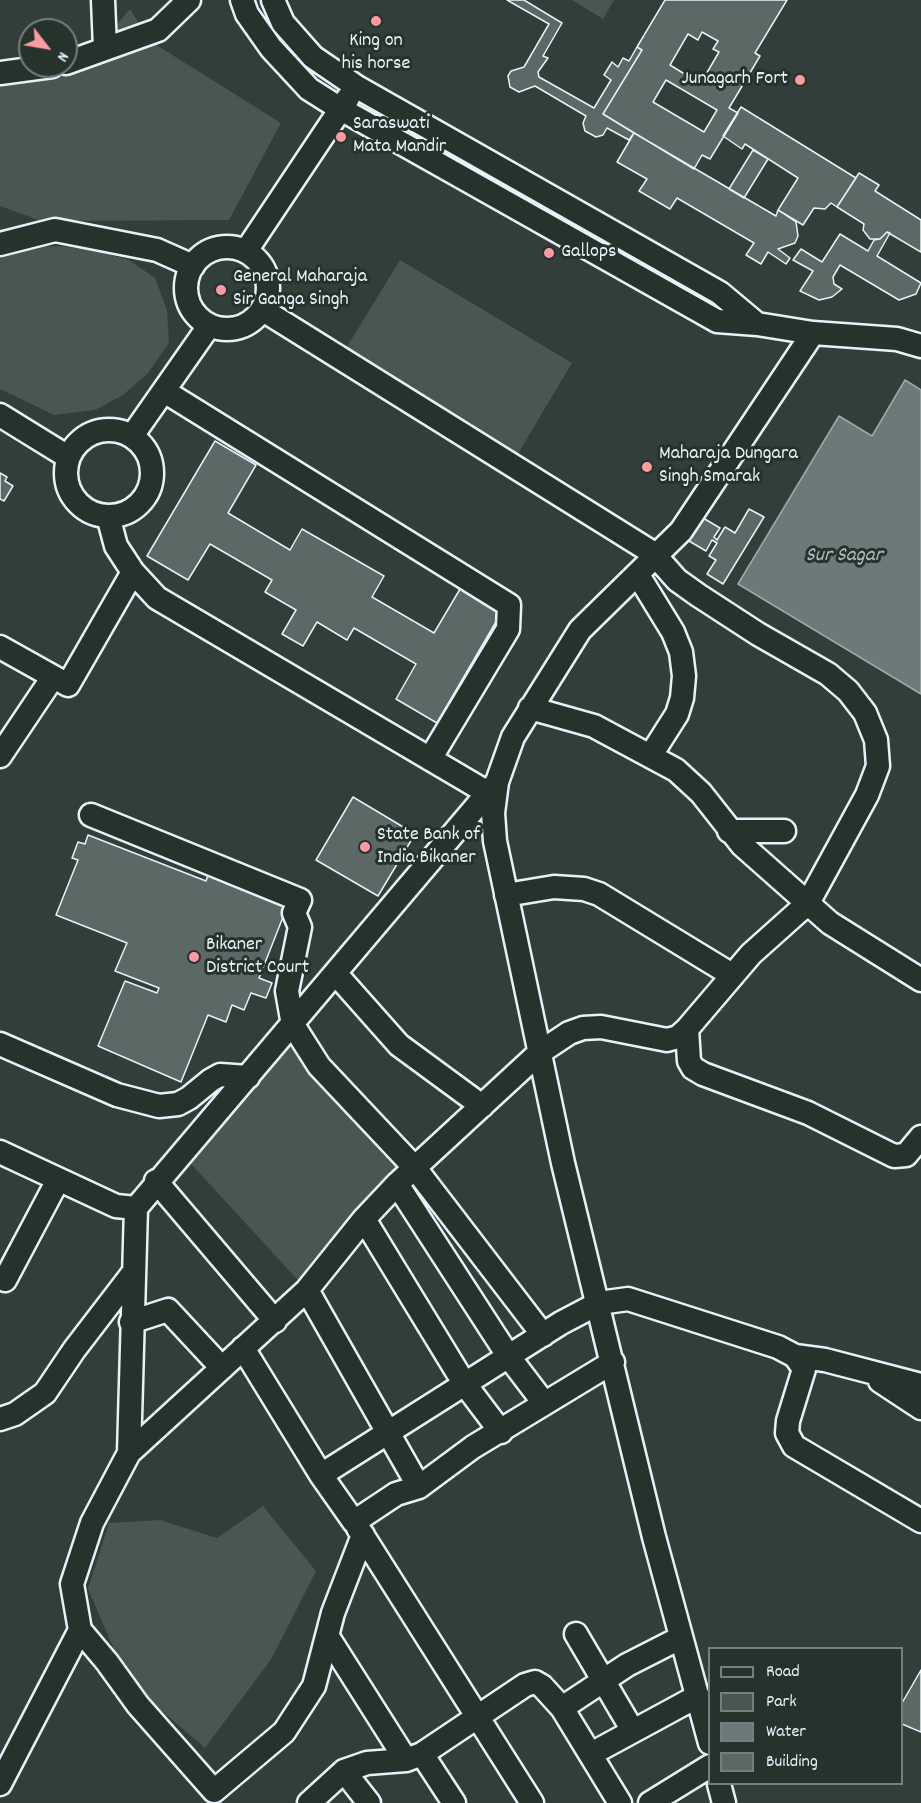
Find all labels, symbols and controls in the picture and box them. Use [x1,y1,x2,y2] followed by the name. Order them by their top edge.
[369,14,383,28] marker: King on his horse
[18,18,78,78] north arrow
[342,30,410,77] place label: King on his horse
[50,47,74,66] text: N
[682,68,788,92] place label: Junagarh Fort
[793,73,807,87] marker: Junagarh Fort
[353,113,446,160] place label: Saraswati Mata Mandir
[334,130,348,144] marker: Saraswati Mata Mandir
[561,241,617,265] place label: Gallops
[542,246,556,260] marker: Gallops
[233,266,367,313] place label: General Maharaja Sir Ganga Singh
[214,283,228,297] marker: General Maharaja Sir Ganga Singh
[659,443,798,490] place label: Maharaja Dungara Singh Smarak
[640,460,654,474] marker: Maharaja Dungara Singh Smarak
[806,544,882,570] water label: Sur Sagar
[377,824,480,871] place label: State Bank of India Bikaner
[358,840,372,854] marker: State Bank of India Bikaner
[206,934,309,981] place label: Bikaner District Court
[187,950,201,964] marker: Bikaner District Court
[708,1647,903,1785] legend
[766,1660,800,1685] text: Road
[766,1690,797,1715] text: Park
[766,1720,806,1745] text: Water
[766,1750,818,1775] text: Building

